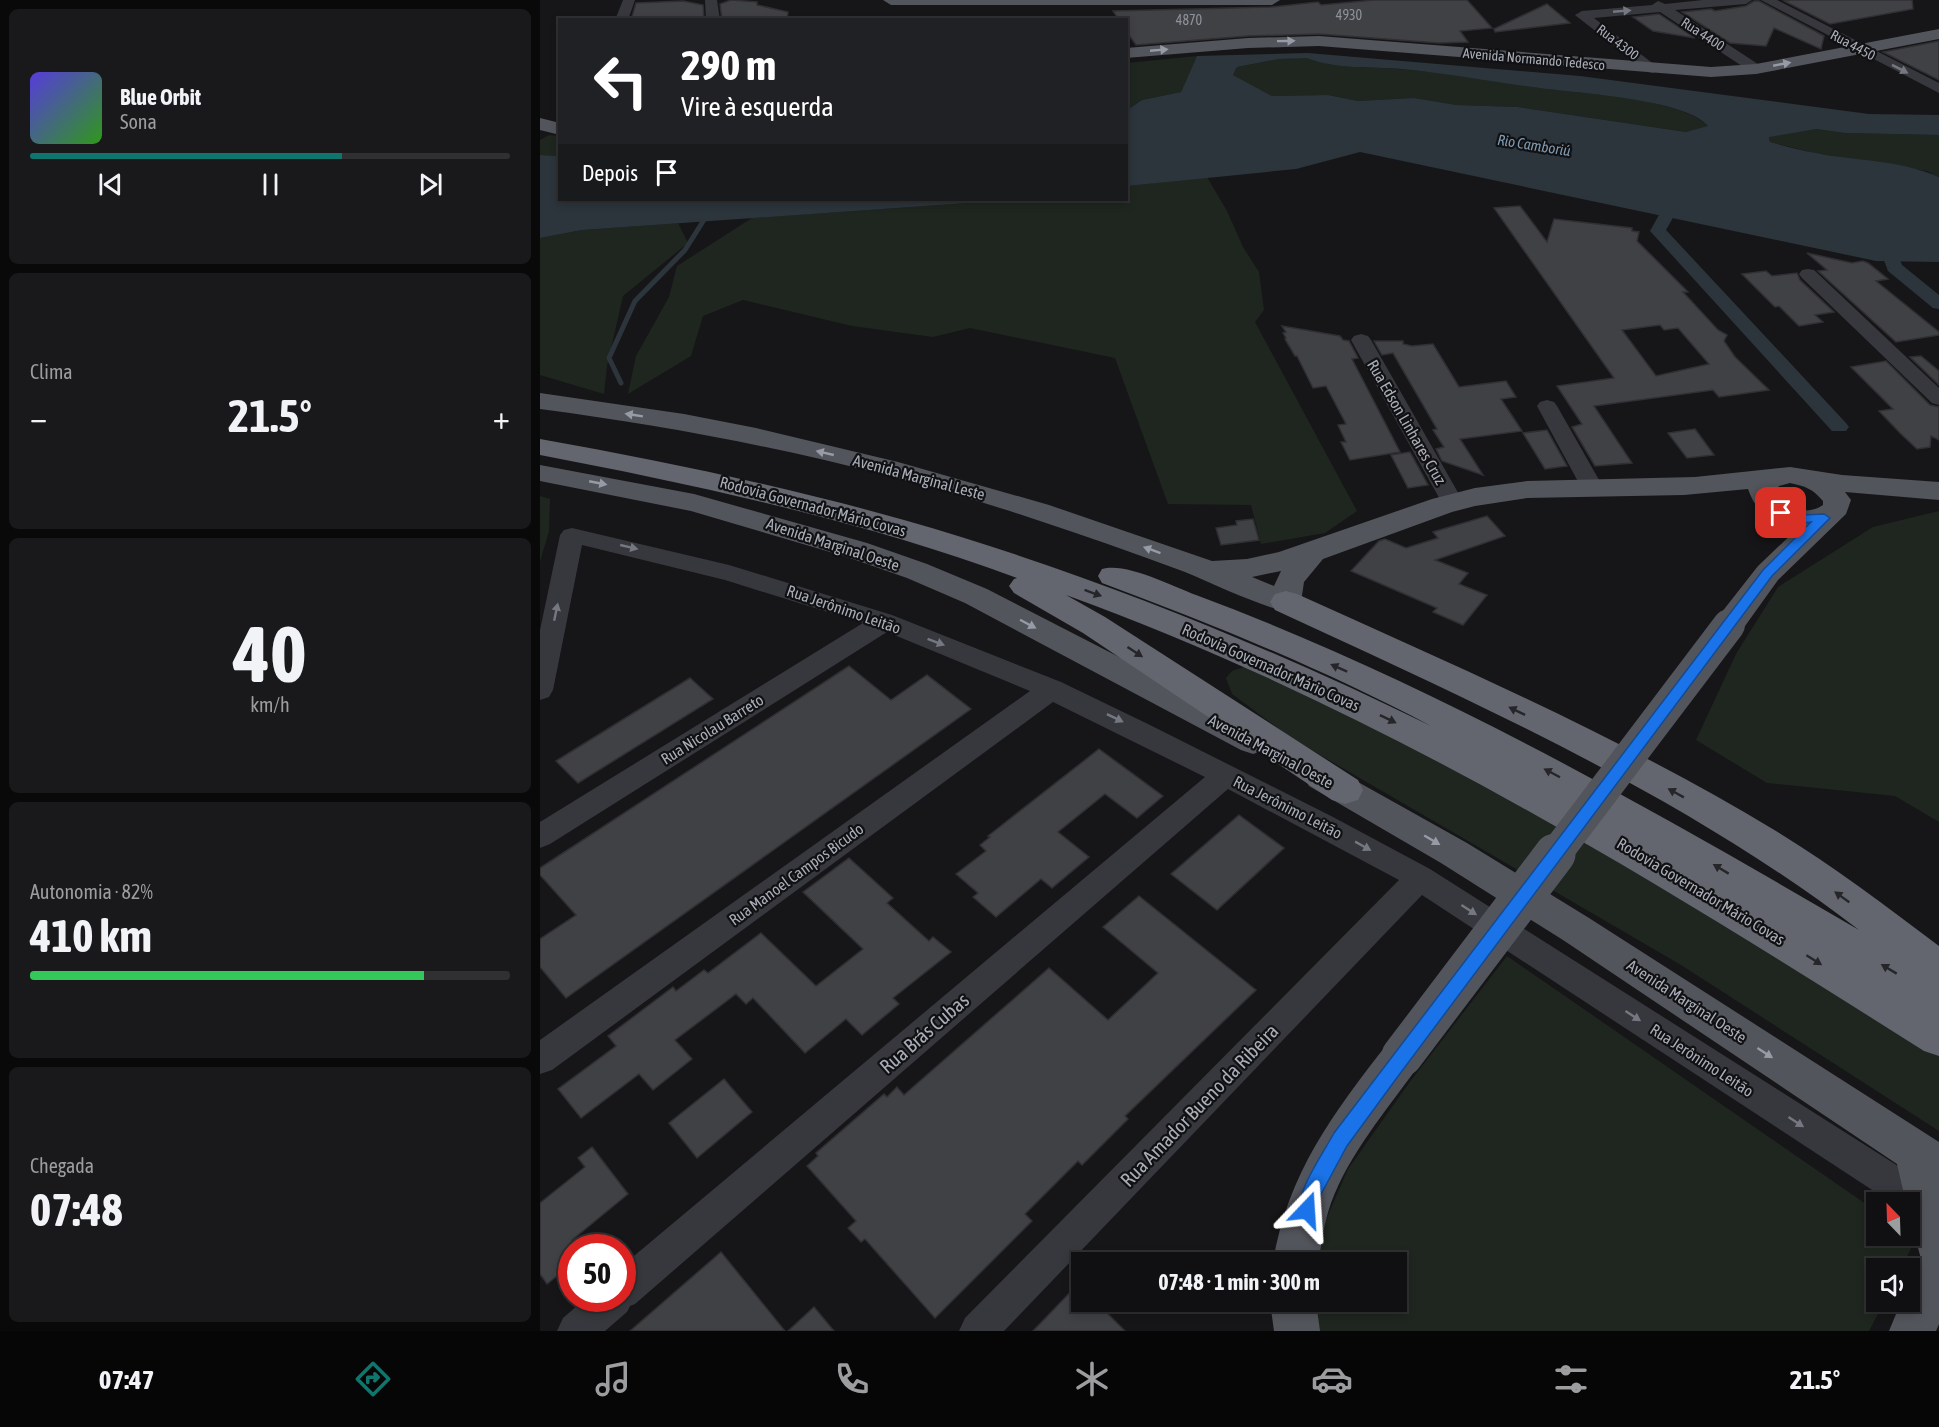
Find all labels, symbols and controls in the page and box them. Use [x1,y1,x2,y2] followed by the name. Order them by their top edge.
[1336,7,1363,23] house number: 4930
[1613,7,1632,16] one-way arrow
[1176,12,1203,28] house number: 4870
[1678,14,1728,54] street label: Rua 4400
[1594,21,1643,63] street label: Rua 4300
[1828,27,1879,64] street label: Rua 4450
[1276,36,1295,46] one-way arrow
[681,41,776,89] text: 290 m
[582,42,660,120] icon: left
[1150,45,1169,55] one-way arrow
[1462,45,1606,73] street label: Avenida Normando Tedesco
[1773,59,1792,68] one-way arrow
[1892,64,1909,74] one-way arrow
[120,84,201,110] text: Blue Orbit
[681,91,834,122] text: Vire à esquerda
[120,110,157,133] text: Sona
[1496,131,1572,159] water label: Rio Camboriú
[650,156,683,189] icon: arrive
[582,160,638,186] text: Depois
[94,168,127,201] icon: previous
[254,168,287,201] icon: pause
[414,168,447,201] icon: next
[1364,356,1450,488] street label: Rua Edson Linhares Cruz
[30,360,73,383] text: Clima
[228,390,312,442] text: 21.5°
[30,398,47,436] text: −
[493,398,510,436] text: +
[624,410,643,419] one-way arrow
[815,448,834,457] one-way arrow
[851,451,987,504] street label: Avenida Marginal Leste
[718,472,908,540] street label: Rodovia Governador Mário Covas
[588,479,607,488] one-way arrow
[1755,487,1806,538] pin
[1764,496,1797,529] icon: arrive
[764,514,902,575] street label: Avenida Marginal Oeste
[620,543,638,553] one-way arrow
[1143,545,1161,555] one-way arrow
[785,581,903,637] street label: Rua Jerônimo Leitão
[1084,588,1102,598] one-way arrow
[552,602,561,621] one-way arrow
[233,609,307,699] text: 40
[1019,618,1037,628] one-way arrow
[1180,620,1363,714] street label: Rodovia Governador Mário Covas
[927,637,945,647] one-way arrow
[1127,646,1143,657] one-way arrow
[1330,663,1348,673] one-way arrow
[658,690,766,768] street label: Rua Nicolau Barreto
[250,693,290,716] text: km/h
[1509,706,1526,716] one-way arrow
[1205,710,1336,792] street label: Avenida Marginal Oeste
[1106,713,1124,723] one-way arrow
[1379,714,1397,724] one-way arrow
[1543,768,1560,778] one-way arrow
[1231,772,1345,842] street label: Rua Jerônimo Leitão
[1668,788,1685,798] one-way arrow
[725,819,867,930] street label: Rua Manoel Campos Bicudo
[1614,834,1788,948] street label: Rodovia Governador Mário Covas
[1424,835,1441,845] one-way arrow
[1355,840,1371,851] one-way arrow
[1712,864,1729,874] one-way arrow
[30,880,153,903] text: Autonomia · 82%
[1834,891,1849,903] one-way arrow
[1461,904,1477,915] one-way arrow
[30,910,152,962] text: 410 km
[1806,954,1822,965] one-way arrow
[1623,956,1750,1047] street label: Avenida Marginal Oeste
[1880,964,1897,974] one-way arrow
[875,988,973,1078] street label: Rua Brás Cubas
[1624,1010,1640,1022] one-way arrow
[1115,1019,1283,1191] street label: Rua Amador Bueno da Ribeira
[1647,1020,1757,1100] street label: Rua Jerônimo Leitão
[1757,1047,1774,1058] one-way arrow
[1788,1116,1805,1127] one-way arrow
[30,1154,94,1177] text: Chegada
[1275,1178,1339,1242] position arrow
[30,1184,123,1236] text: 07:48
[1866,1192,1920,1246] north arrow
[1866,1192,1920,1312] map controls
[558,1234,636,1312] speed limit sign: 50
[1866,1258,1920,1312] button: sound
[1158,1269,1320,1295] text: 07:48 · 1 min · 300 m
[352,1358,394,1400] icon: directions
[592,1358,634,1400] icon: music
[831,1358,873,1400] icon: phone
[1071,1358,1113,1400] icon: climate
[1311,1358,1353,1400] icon: car
[1550,1358,1592,1400] icon: filters
[99,1364,154,1395] text: 07:47
[1790,1364,1840,1395] text: 21.5°

